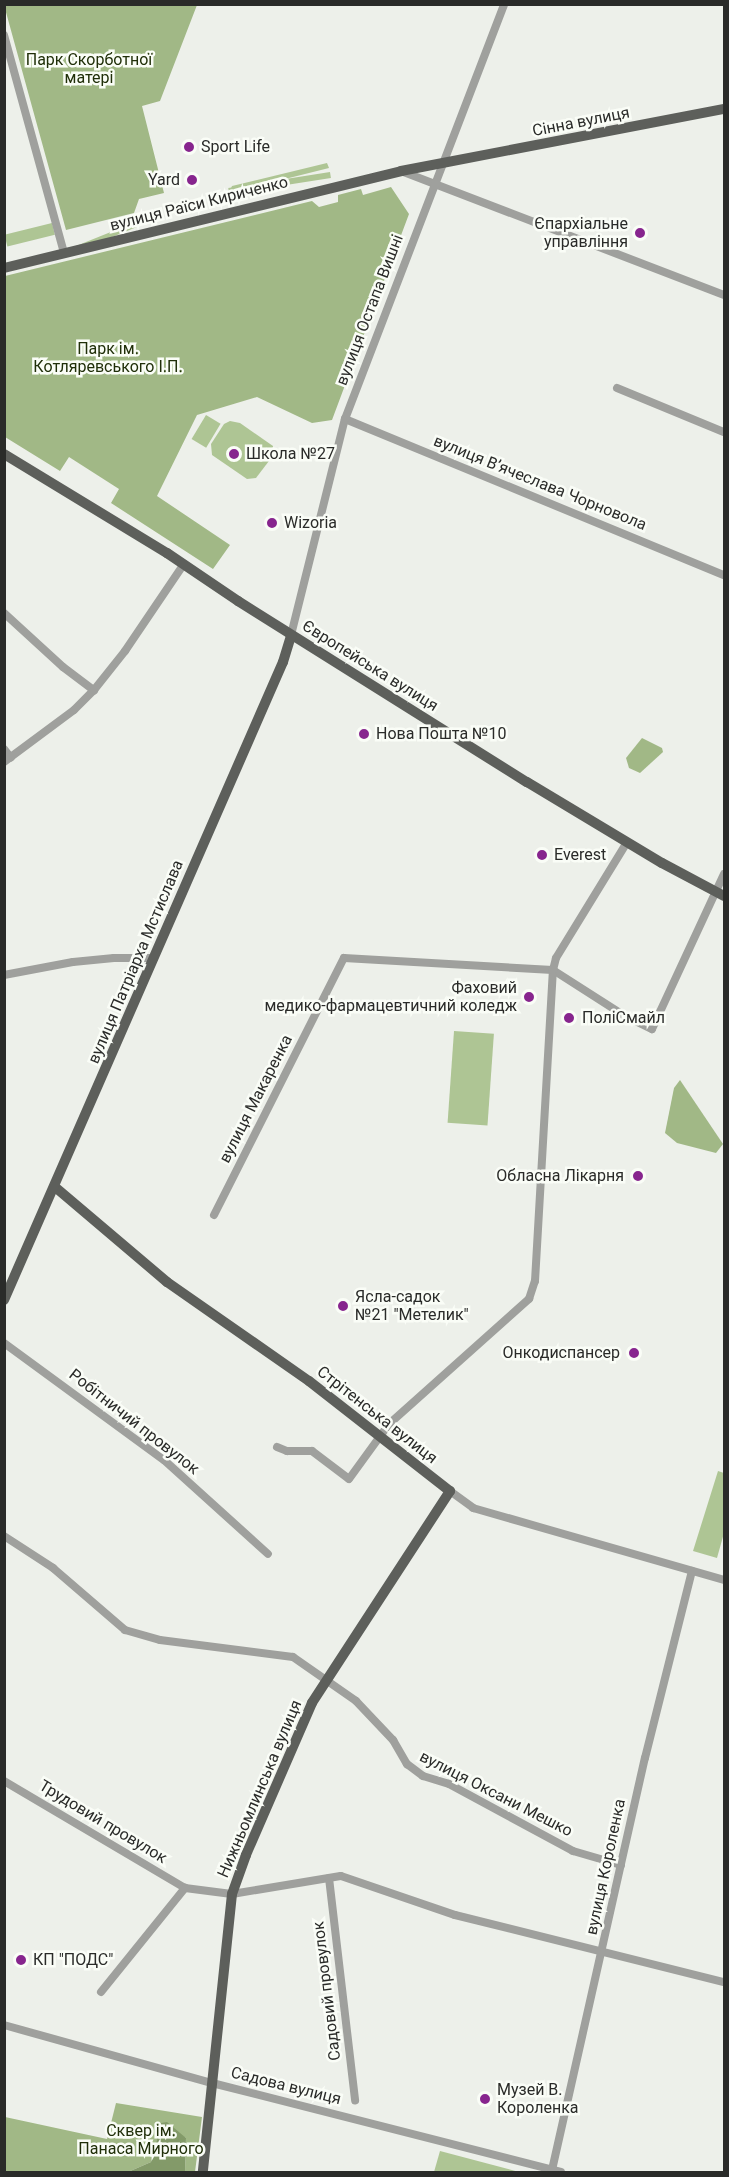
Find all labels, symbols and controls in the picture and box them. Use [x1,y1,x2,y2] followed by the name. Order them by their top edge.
[26,50,152,88] park label: Парк Скорботної матері
[531,103,631,141] street label: Сінна вулиця
[201,137,270,157] place label: Sport Life
[182,140,196,154] marker: Sport Life
[148,170,180,190] place label: Yard
[108,173,290,235] street label: вулиця Раїси Кириченко
[185,173,199,187] marker: Yard
[534,214,628,252] place label: Єпархіальне управління
[633,226,647,240] marker: Єпархіальне управління
[332,232,408,388] street label: вулиця Остапа Вишні
[33,339,183,377] park label: Парк ім. Котляревського І.П.
[431,431,649,535] street label: вулиця Вʼячеслава Чорновола
[246,444,335,464] place label: Школа №27
[227,447,241,461] marker: Школа №27
[284,513,337,533] place label: Wizoria
[265,516,279,530] marker: Wizoria
[299,616,441,716] street label: Європейська вулиця
[376,724,507,744] place label: Нова Пошта №10
[357,727,371,741] marker: Нова Пошта №10
[554,845,606,865] place label: Everest
[535,848,549,862] marker: Everest
[84,857,188,1067] street label: вулиця Патріарха Мстислава
[264,978,517,1016] place label: Фаховий медико-фармацевтичний коледж
[522,990,536,1004] marker: Фаховий медико-фармацевтичний коледж
[582,1008,665,1028] place label: ПоліСмайл
[560,1009,578,1027] marker: ПоліСмайл
[215,1032,297,1166] street label: вулиця Макаренка
[496,1166,624,1186] place label: Обласна Лікарня
[629,1167,647,1185] marker: Обласна Лікарня
[355,1287,469,1325] place label: Ясла-садок №21 "Метелик"
[336,1299,350,1313] marker: Ясла-садок №21 "Метелик"
[502,1343,620,1363] place label: Онкодиспансер
[625,1344,643,1362] marker: Онкодиспансер
[313,1362,441,1468] street label: Стрітенська вулиця
[65,1365,203,1479] street label: Робітничий провулок
[214,1697,306,1881] street label: Нижньомлинська вулиця
[416,1747,576,1841] street label: вулиця Оксани Мешко
[36,1776,170,1868] street label: Трудовий провулок
[582,1797,630,1937] street label: вулиця Короленка
[309,1920,345,2062] street label: Садовий провулок
[33,1950,113,1970] place label: КП "ПОДС"
[14,1953,28,1967] marker: КП "ПОДС"
[229,2063,343,2109] street label: Садова вулиця
[497,2080,578,2118] place label: Музей В. Короленка
[478,2092,492,2106] marker: Музей В. Короленка
[78,2121,204,2159] park label: Сквер ім. Панаса Мирного

